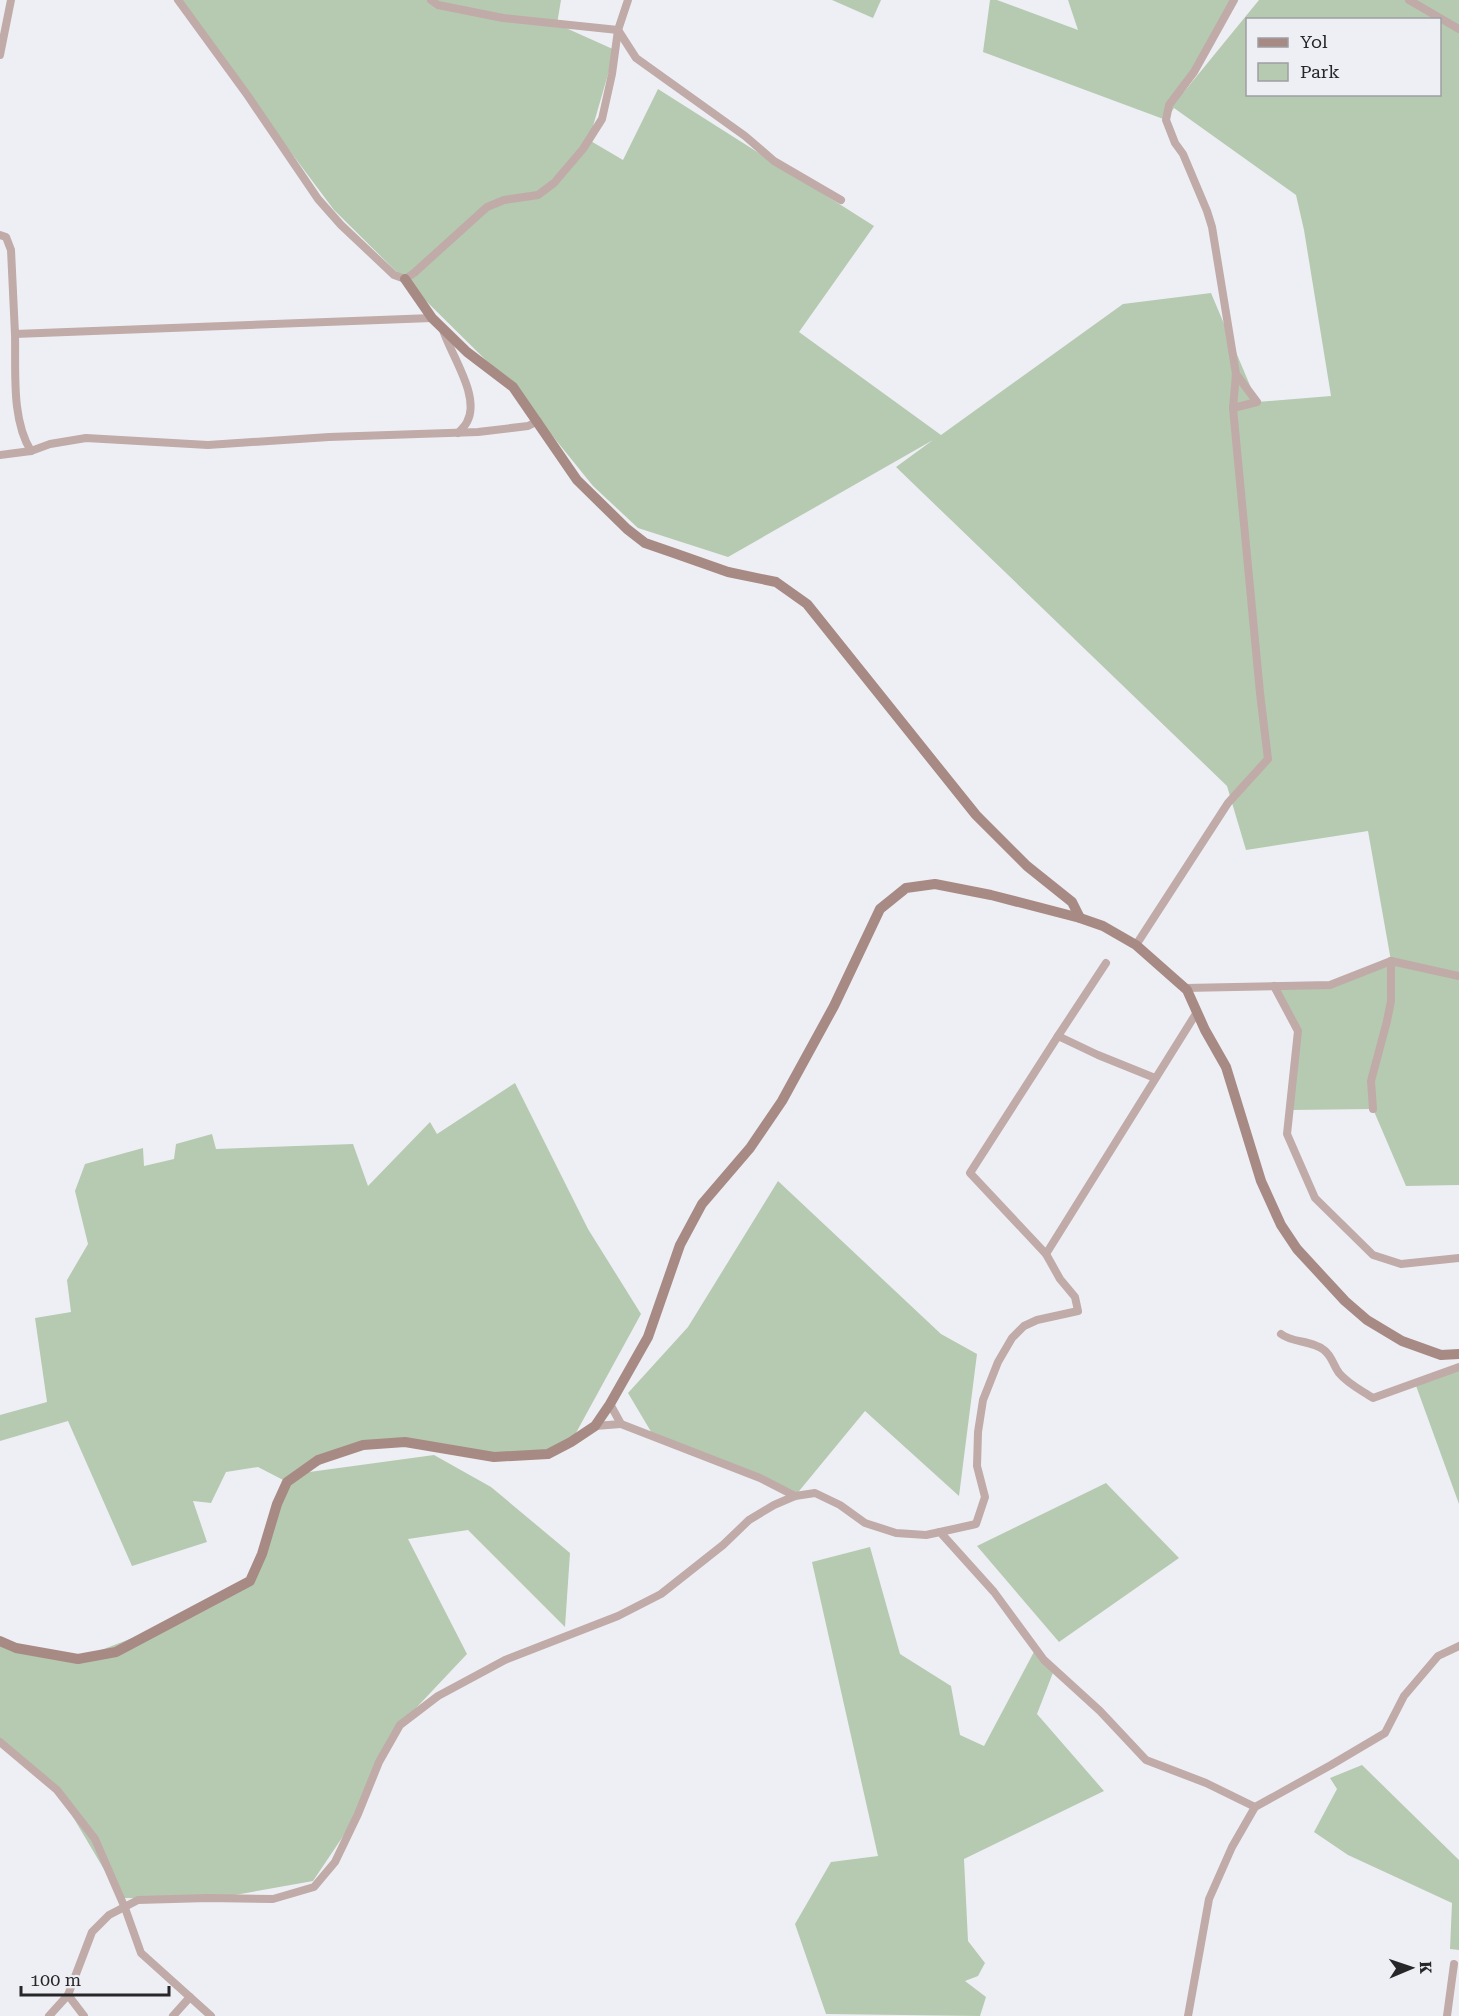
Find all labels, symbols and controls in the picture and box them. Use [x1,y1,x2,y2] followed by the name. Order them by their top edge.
[1246,18,1441,96] legend
[1300,31,1328,52] text: Yol
[1300,61,1340,82] text: Park
[1381,1938,1441,1998] north arrow
[21,1959,170,1997] scale bar
[1416,1961,1435,1975] text: K
[30,1969,81,1990] text: 100 m

